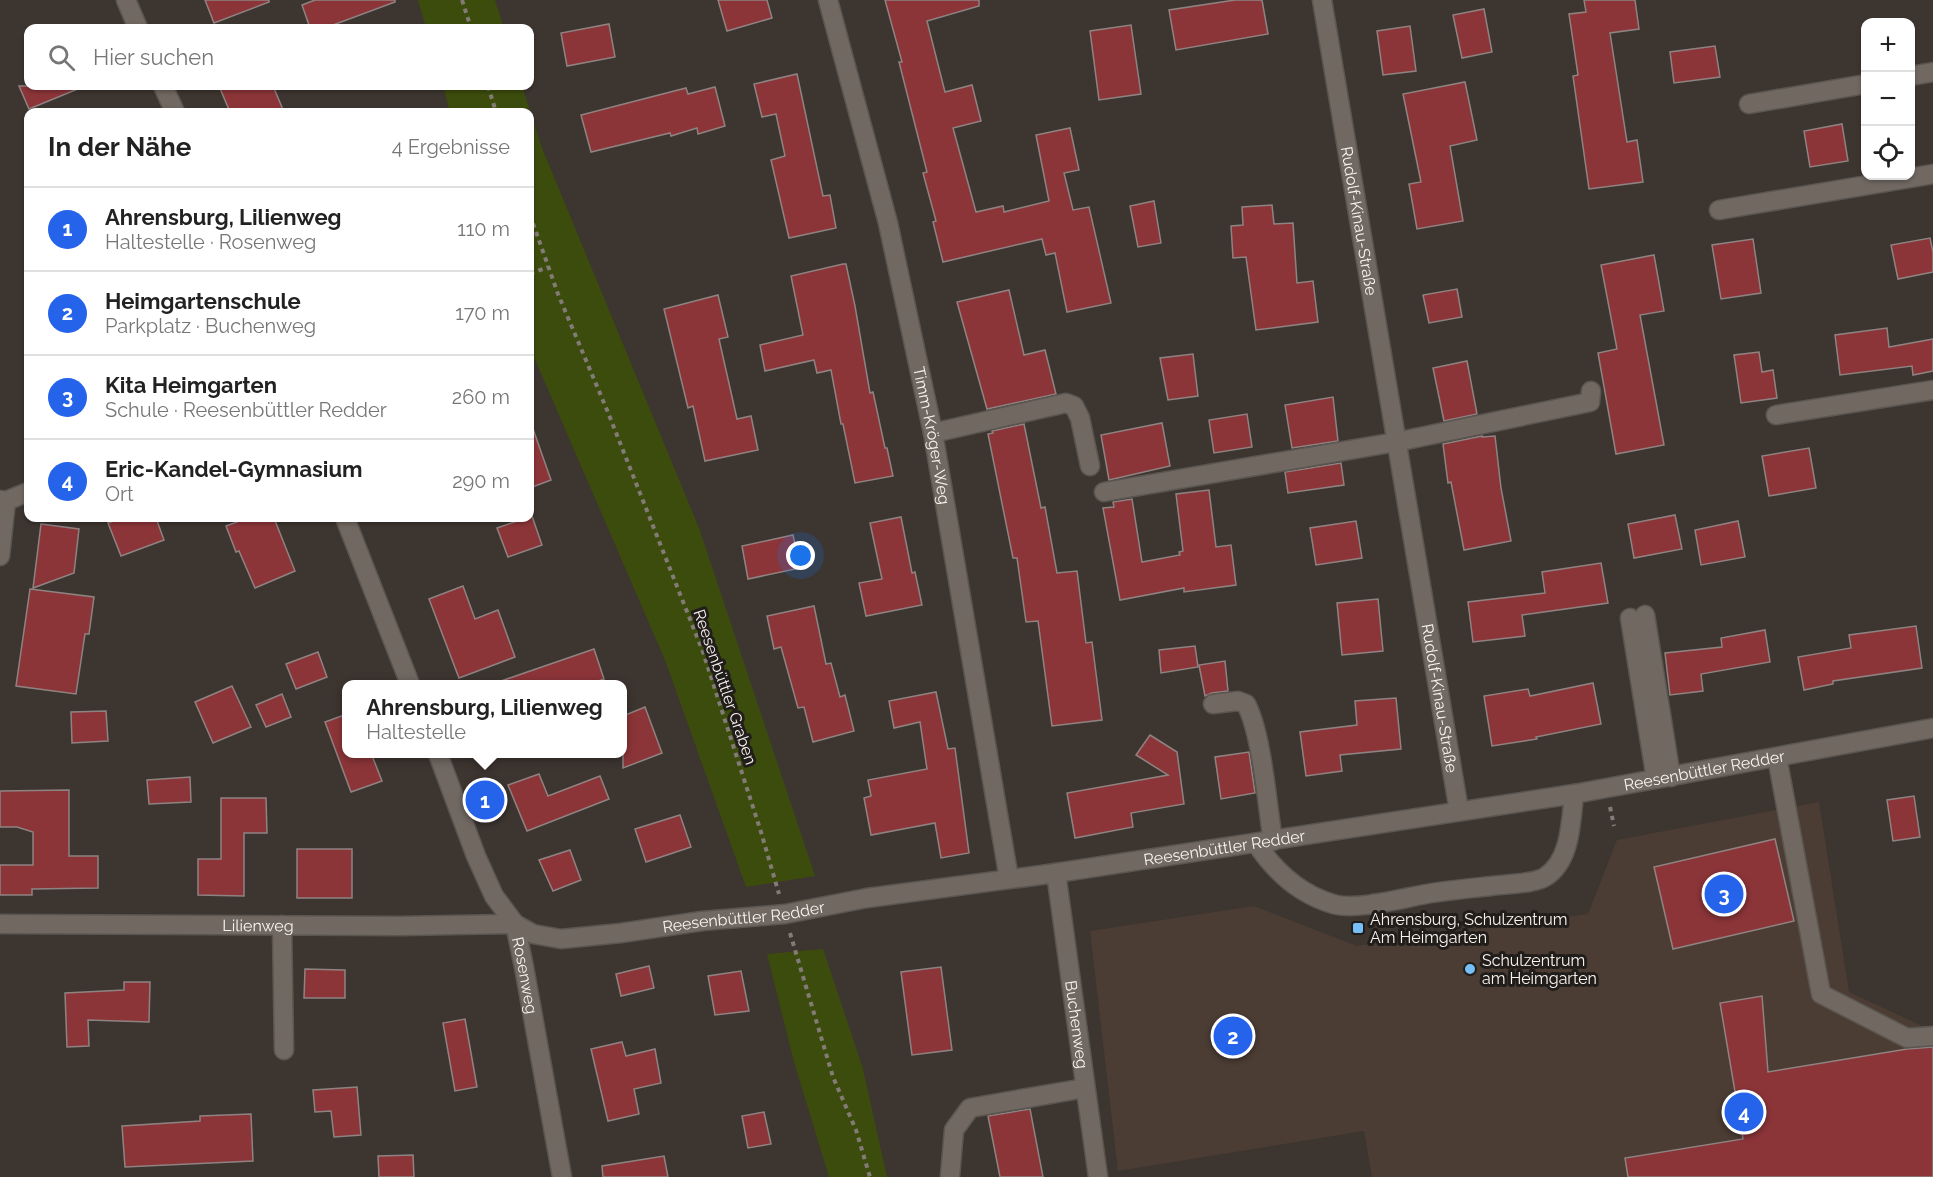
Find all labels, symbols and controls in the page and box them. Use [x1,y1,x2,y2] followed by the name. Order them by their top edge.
[1861,18,1915,180] map controls
[1861,18,1915,72] button: +
[24,24,534,90] search box
[45,41,78,74] icon: search
[93,44,214,70] text: Hier suchen
[1861,72,1915,126] button: −
[1861,126,1915,180] button: locate
[48,132,191,162] text: In der Nähe
[392,135,510,159] text: 4 Ergebnisse
[1337,145,1381,297] street label: Rudolf-Kinau-Straße
[105,204,342,230] text: Ahrensburg, Lilienweg
[63,217,72,241] text: 1
[457,217,510,241] text: 110 m
[105,230,316,254] text: Haltestelle · Rosenweg
[105,288,301,314] text: Heimgartenschule
[62,301,73,325] text: 2
[455,301,510,325] text: 170 m
[105,314,316,338] text: Parkplatz · Buchenweg
[910,365,955,506] street label: Timm-Kröger-Weg
[105,372,277,398] text: Kita Heimgarten
[62,385,73,409] text: 3
[452,385,510,409] text: 260 m
[105,398,387,422] text: Schule · Reesenbüttler Redder
[105,456,363,482] text: Eric-Kandel-Gymnasium
[62,469,73,493] text: 4
[452,469,510,493] text: 290 m
[105,482,134,506] text: Ort
[786,541,815,570] your location
[689,607,761,767] street label: Reesenbüttler Graben
[1418,622,1462,774] street label: Rudolf-Kinau-Straße
[342,680,627,758] popup
[366,694,603,720] text: Ahrensburg, Lilienweg
[366,720,466,744] text: Haltestelle
[1622,746,1786,794] street label: Reesenbüttler Redder
[466,778,504,822] pin: 1
[1142,826,1307,869] street label: Reesenbüttler Redder
[1704,872,1744,916] pin: 3
[661,897,827,936] street label: Reesenbüttler Redder
[1370,910,1567,947] place label: Ahrensburg, Schulzentrum Am Heimgarten
[222,916,294,935] street label: Lilienweg
[1351,921,1365,935] marker: Ahrensburg, Schulzentrum Am Heimgarten
[508,935,542,1015] street label: Rosenweg
[1482,951,1597,988] place label: Schulzentrum am Heimgarten
[1463,962,1477,976] marker: Schulzentrum am Heimgarten
[1061,979,1092,1070] street label: Buchenweg
[1214,1014,1252,1058] pin: 2
[1724,1090,1764,1134] pin: 4

